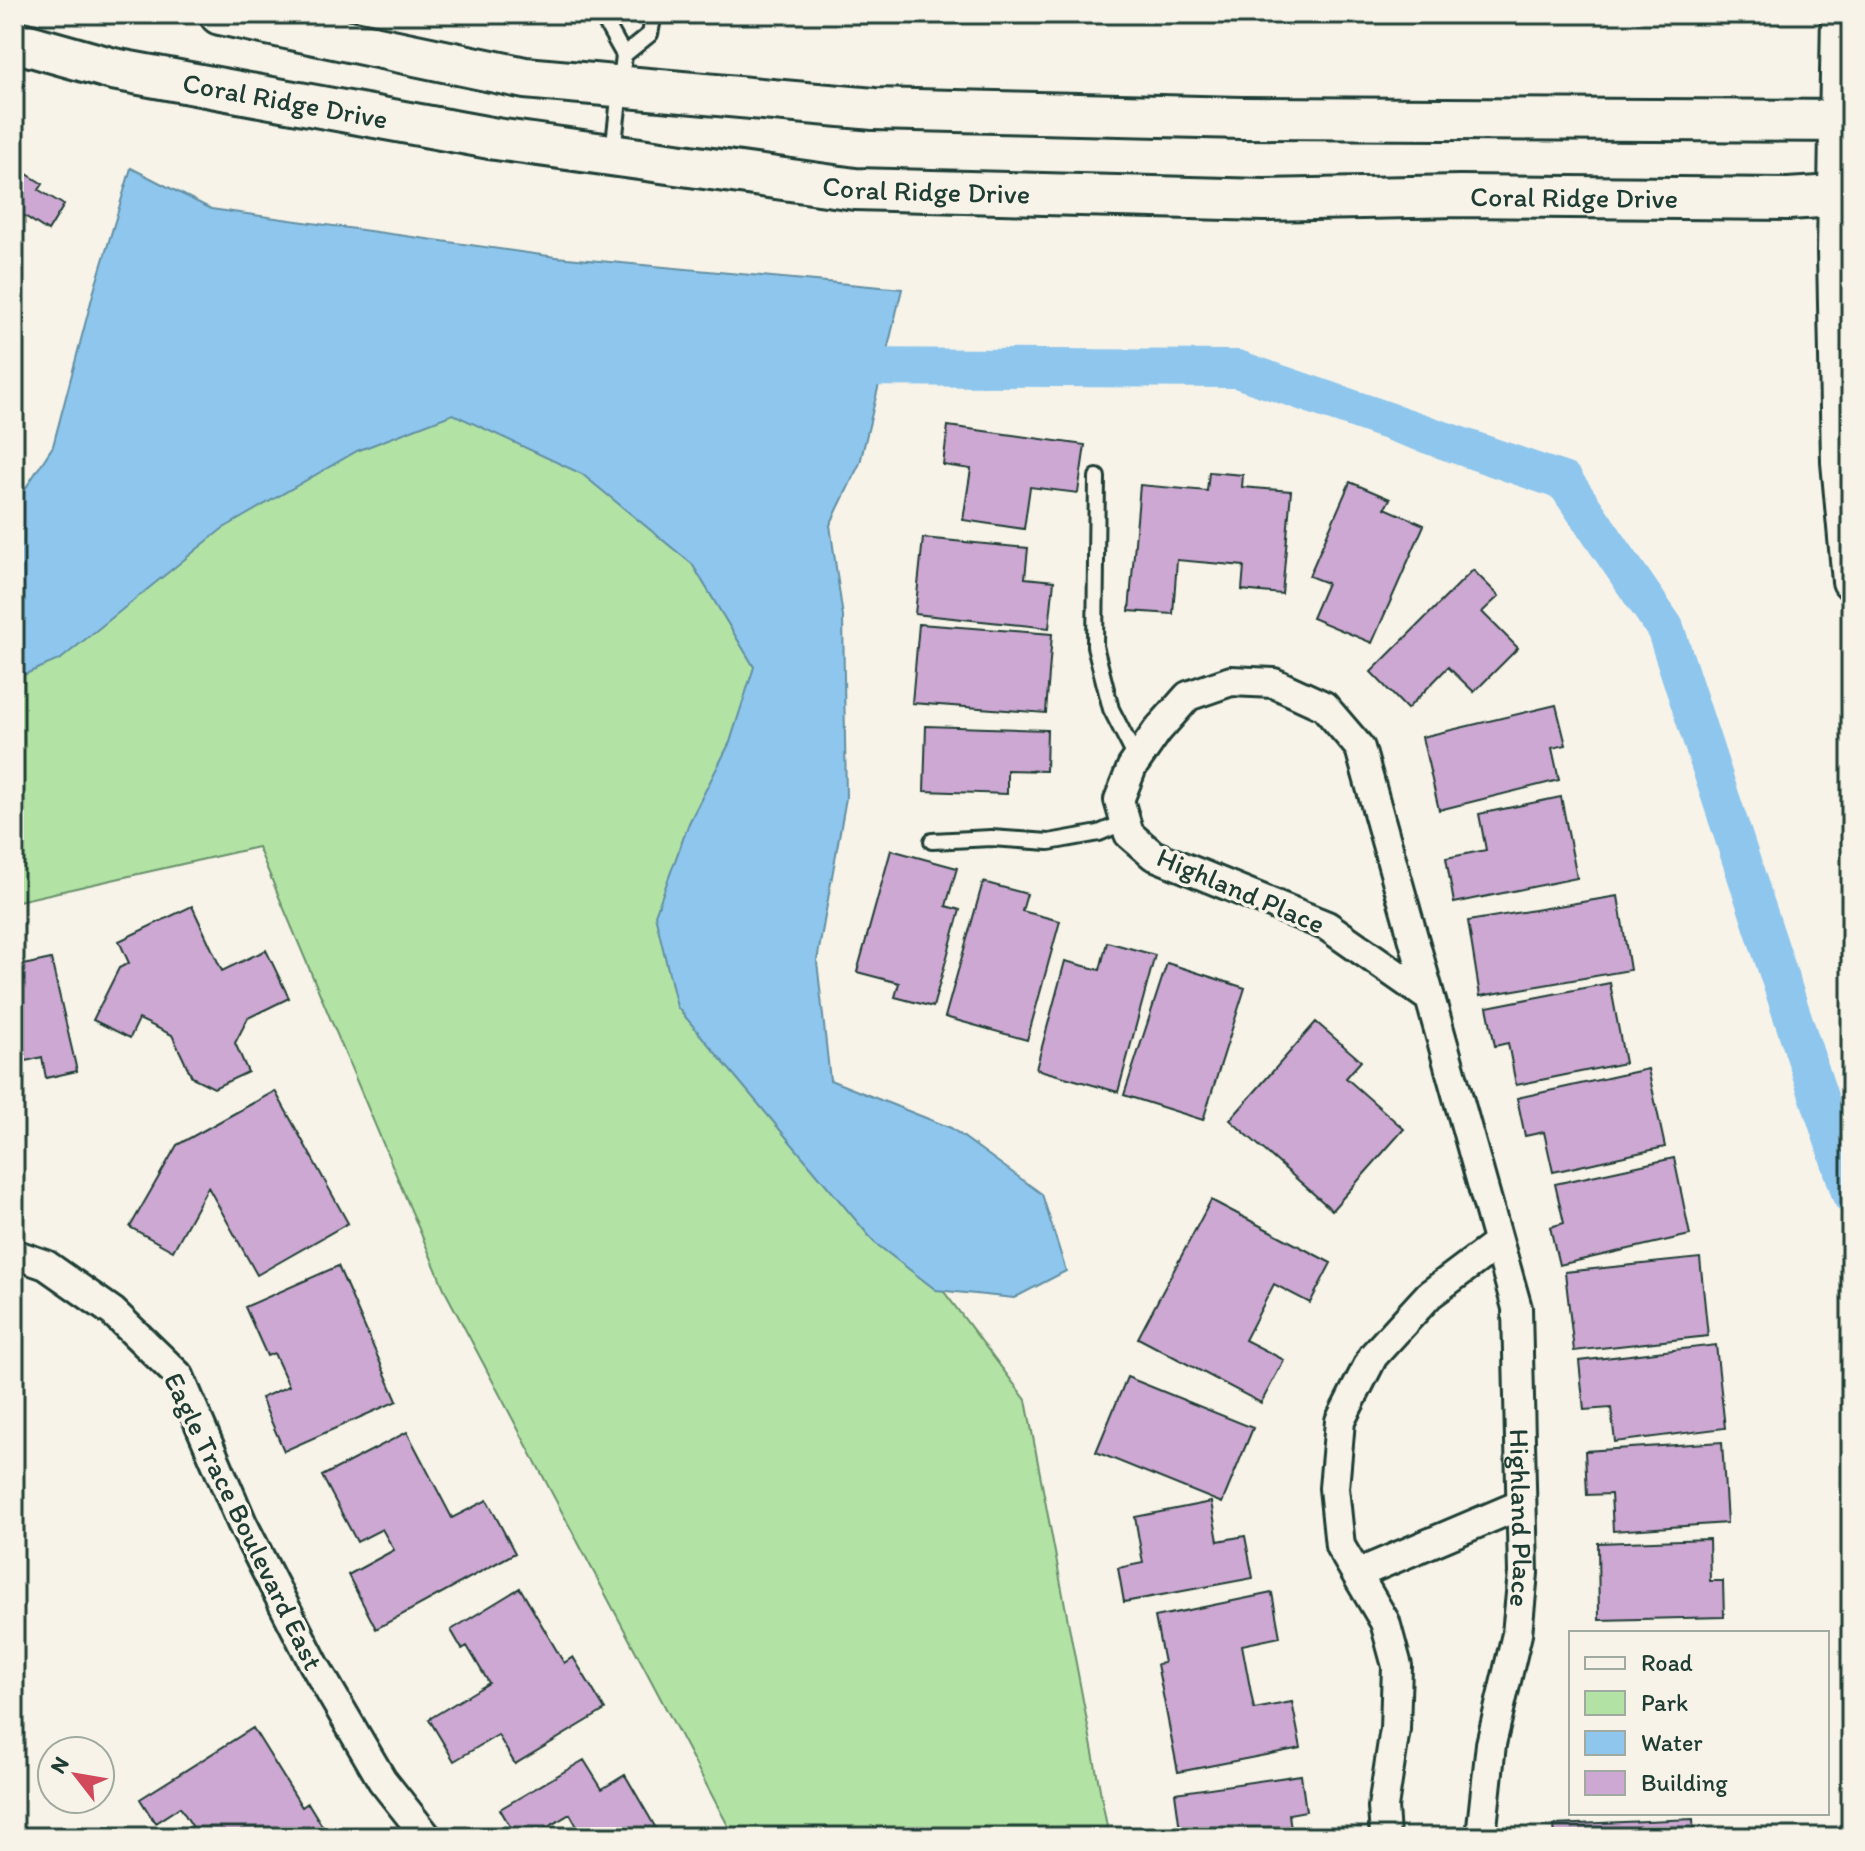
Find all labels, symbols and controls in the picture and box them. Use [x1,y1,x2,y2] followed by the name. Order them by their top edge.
[180,65,391,136] street label: Coral Ridge Drive
[820,168,1031,211] street label: Coral Ridge Drive
[1470,179,1678,215] street label: Coral Ridge Drive
[1152,839,1330,941] street label: Highland Place
[157,1367,331,1675] street label: Eagle Trace Boulevard East
[1503,1428,1541,1609] street label: Highland Place
[1569,1631,1829,1815] legend
[1641,1648,1693,1677] text: Road
[1641,1688,1688,1717] text: Park
[1641,1728,1703,1757] text: Water
[36,1735,116,1815] north arrow
[44,1752,75,1778] text: N
[1641,1768,1728,1797] text: Building

